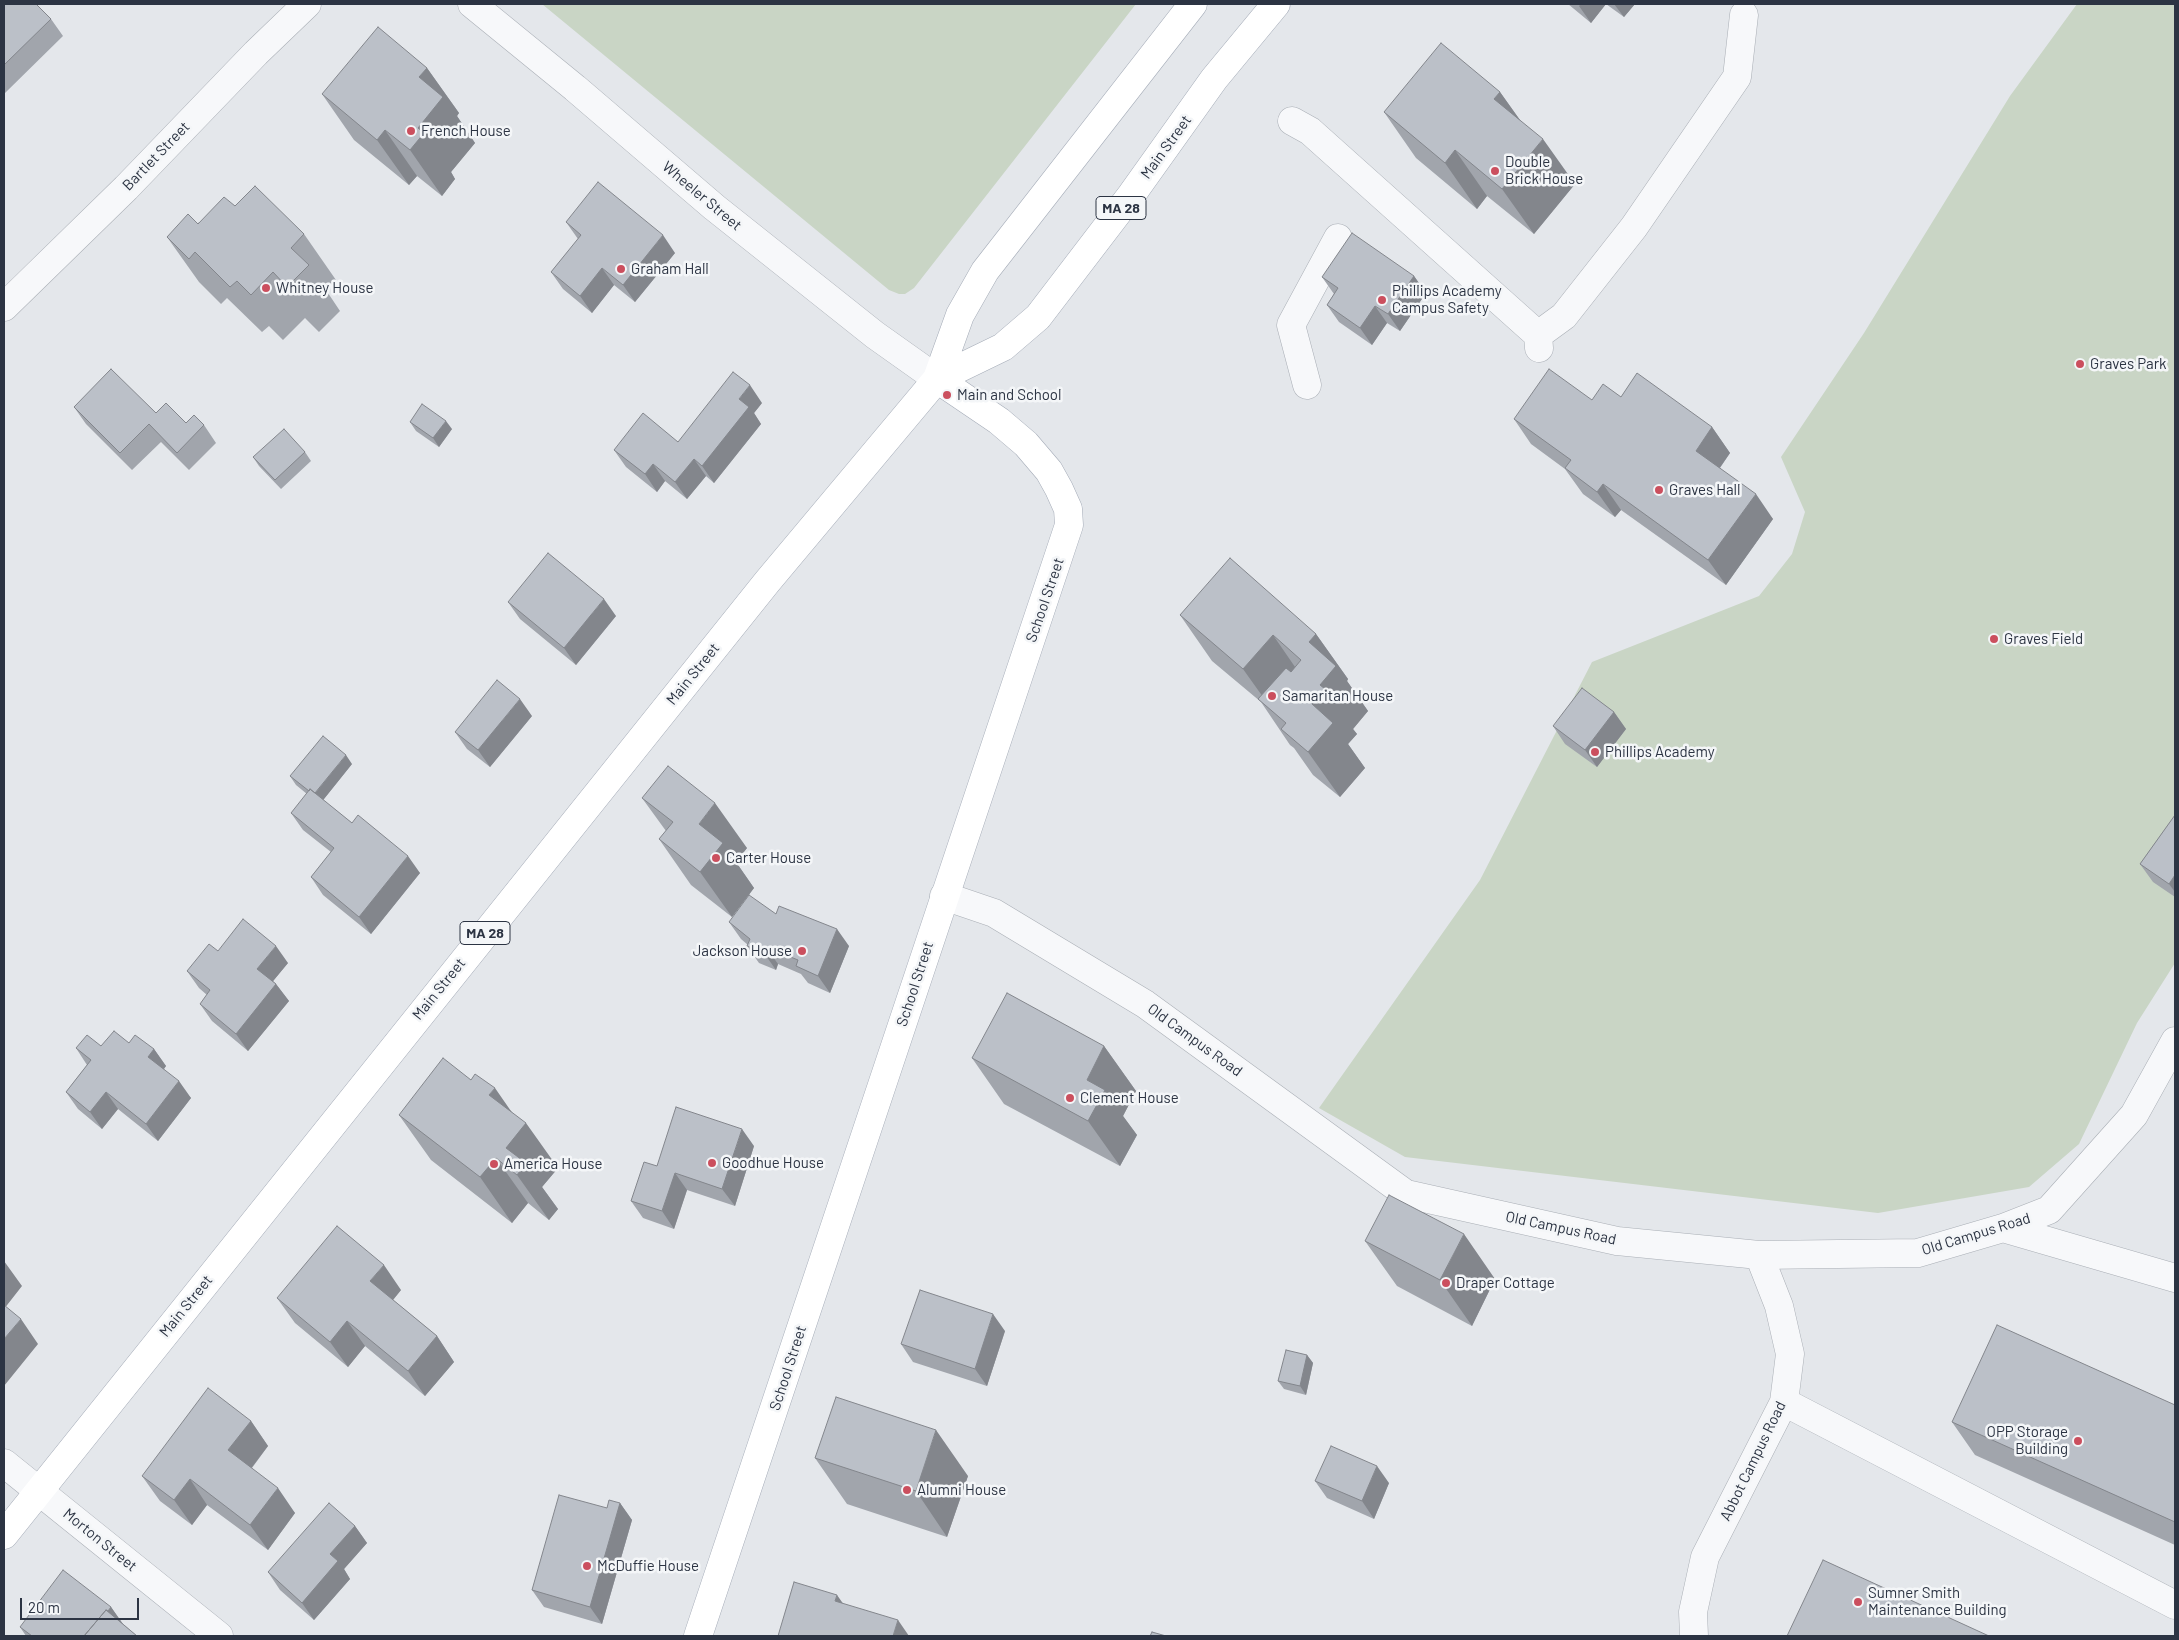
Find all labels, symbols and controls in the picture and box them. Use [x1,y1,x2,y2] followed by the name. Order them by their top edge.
[1137,112,1195,182] street label: Main Street
[119,118,193,194] street label: Bartlet Street
[421,122,511,140] place label: French House
[405,125,417,137] marker: French House
[1505,153,1583,188] place label: Double Brick House
[659,158,745,234] street label: Wheeler Street
[1489,165,1501,177] marker: Double Brick House
[1096,197,1146,220] road number: MA 28
[631,260,709,278] place label: Graham Hall
[615,263,627,275] marker: Graham Hall
[276,279,373,297] place label: Whitney House
[260,282,272,294] marker: Whitney House
[1392,282,1502,317] place label: Phillips Academy Campus Safety
[1376,294,1388,306] marker: Phillips Academy Campus Safety
[2090,355,2167,373] place label: Graves Park
[2074,358,2086,370] marker: Graves Park
[957,386,1061,404] place label: Main and School
[941,389,953,401] marker: Main and School
[1669,481,1741,499] place label: Graves Hall
[1653,484,1665,496] marker: Graves Hall
[1022,555,1068,645] street label: School Street
[2004,630,2083,648] place label: Graves Field
[1988,633,2000,645] marker: Graves Field
[663,639,723,709] street label: Main Street
[1282,687,1393,705] place label: Samaritan House
[1266,690,1278,702] marker: Samaritan House
[1605,743,1715,761] place label: Phillips Academy
[1589,746,1601,758] marker: Phillips Academy
[726,849,811,867] place label: Carter House
[710,852,722,864] marker: Carter House
[460,921,510,944] road number: MA 28
[893,939,937,1029] street label: School Street
[693,942,792,960] place label: Jackson House
[796,945,808,957] marker: Jackson House
[409,954,469,1024] street label: Main Street
[1144,1000,1246,1080] street label: Old Campus Road
[1080,1089,1179,1107] place label: Clement House
[1064,1092,1076,1104] marker: Clement House
[722,1154,824,1172] place label: Goodhue House
[504,1155,602,1173] place label: America House
[706,1157,718,1169] marker: Goodhue House
[488,1158,500,1170] marker: America House
[1504,1207,1618,1249] street label: Old Campus Road
[1919,1209,2033,1259] street label: Old Campus Road
[156,1271,216,1341] street label: Main Street
[1456,1274,1555,1292] place label: Draper Cottage
[1440,1277,1452,1289] marker: Draper Cottage
[766,1323,810,1413] street label: School Street
[1716,1398,1790,1524] street label: Abbot Campus Road
[1987,1423,2068,1458] place label: OPP Storage Building
[2072,1435,2084,1447] marker: OPP Storage Building
[917,1481,1006,1499] place label: Alumni House
[901,1484,913,1496] marker: Alumni House
[59,1505,141,1575] street label: Morton Street
[597,1557,699,1575] place label: McDuffie House
[581,1560,593,1572] marker: McDuffie House
[1868,1584,2007,1619] place label: Sumner Smith Maintenance Building
[22,1588,141,1620] scale bar
[1852,1596,1864,1608] marker: Sumner Smith Maintenance Building
[28,1598,60,1616] text: 20 m

